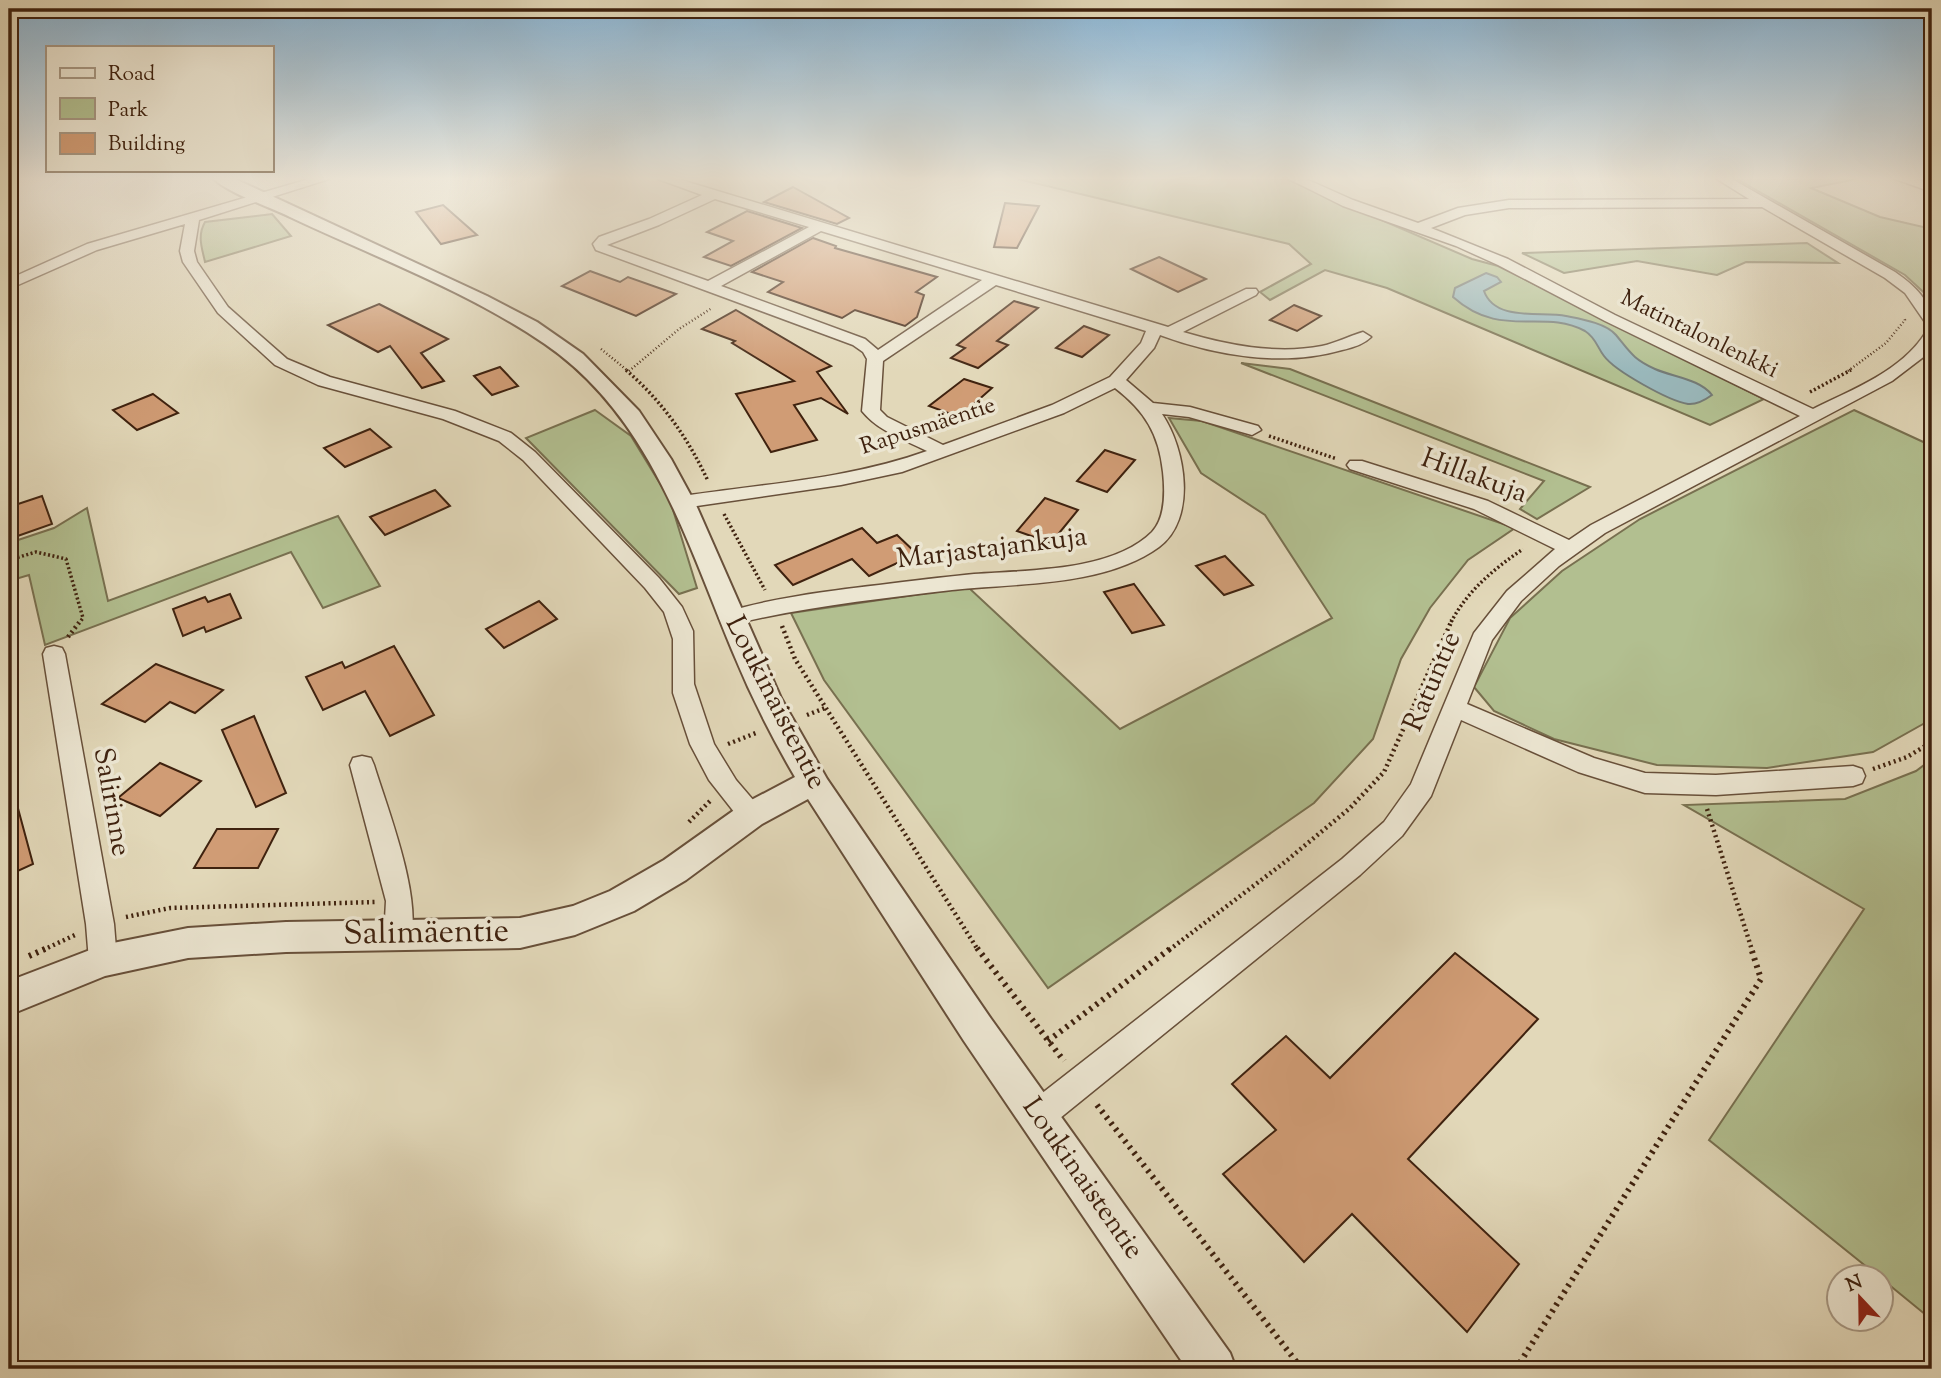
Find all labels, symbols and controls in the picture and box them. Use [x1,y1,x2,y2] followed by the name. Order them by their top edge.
[46,46,273,172] legend
[108,60,155,90] text: Road
[108,96,149,126] text: Park
[108,130,185,160] text: Building
[1614,282,1784,388] street label: Matintalonlenkki
[856,390,1000,464] street label: Rapusmäentie
[1415,439,1533,515] street label: Hillakuja
[894,517,1090,581] street label: Marjastajankuja
[714,610,836,796] street label: Loukinaistentie
[1394,626,1472,738] street label: Ratuntie
[82,745,140,859] street label: Salirinne
[343,909,509,959] street label: Salimäentie
[1011,1090,1153,1268] street label: Loukinaistentie
[1826,1262,1896,1332] north arrow
[1842,1269,1867,1300] text: N

